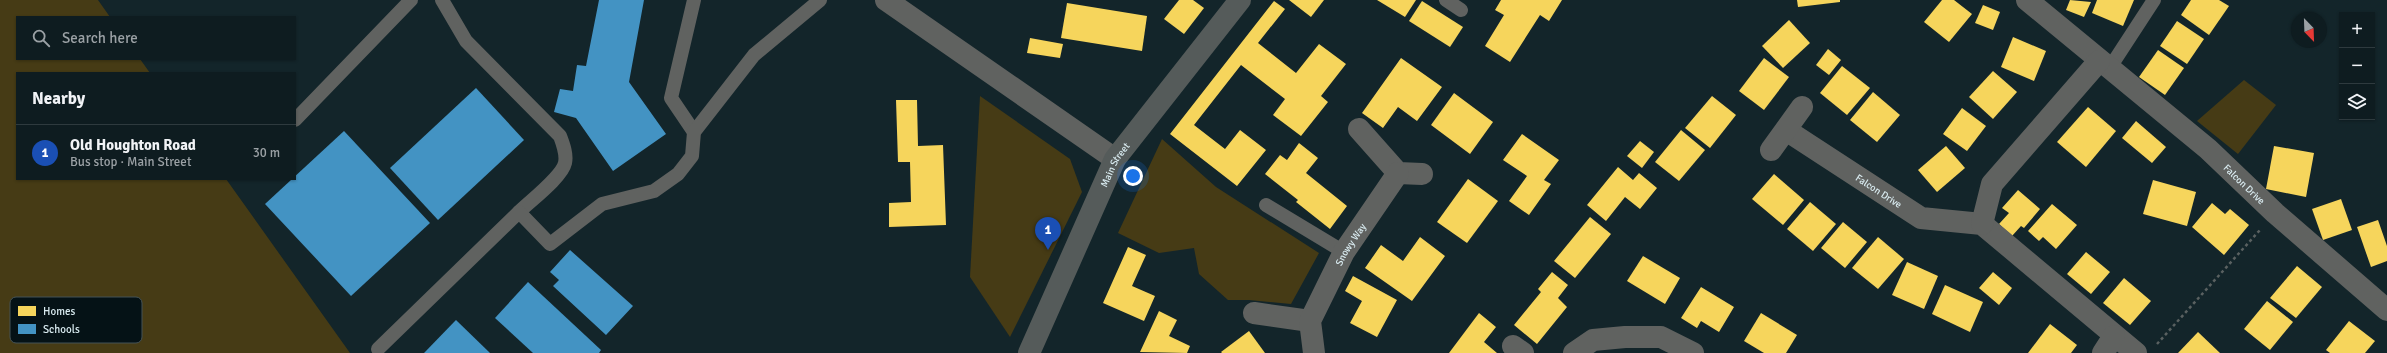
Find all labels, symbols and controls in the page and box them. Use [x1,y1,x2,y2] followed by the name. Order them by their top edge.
[2291,12,2327,48] north arrow
[2339,12,2375,120] map controls
[2339,12,2375,48] button: +
[16,16,296,60] search box
[30,27,52,49] icon: search
[62,29,138,47] text: Search here
[2339,48,2375,84] button: −
[2339,84,2375,120] button: layers
[32,88,85,109] text: Nearby
[70,136,196,154] text: Old Houghton Road
[1098,140,1133,189] street label: Main Street
[41,145,49,161] text: 1
[253,145,280,161] text: 30 m
[70,154,191,170] text: Bus stop · Main Street
[2221,162,2267,207] street label: Falcon Drive
[1123,166,1143,186] your location
[1853,172,1904,211] street label: Falcon Drive
[1035,217,1061,250] pin: 1
[1333,221,1369,268] street label: Snowy Way
[10,297,142,343] legend
[43,305,75,318] text: Homes
[43,323,80,336] text: Schools

